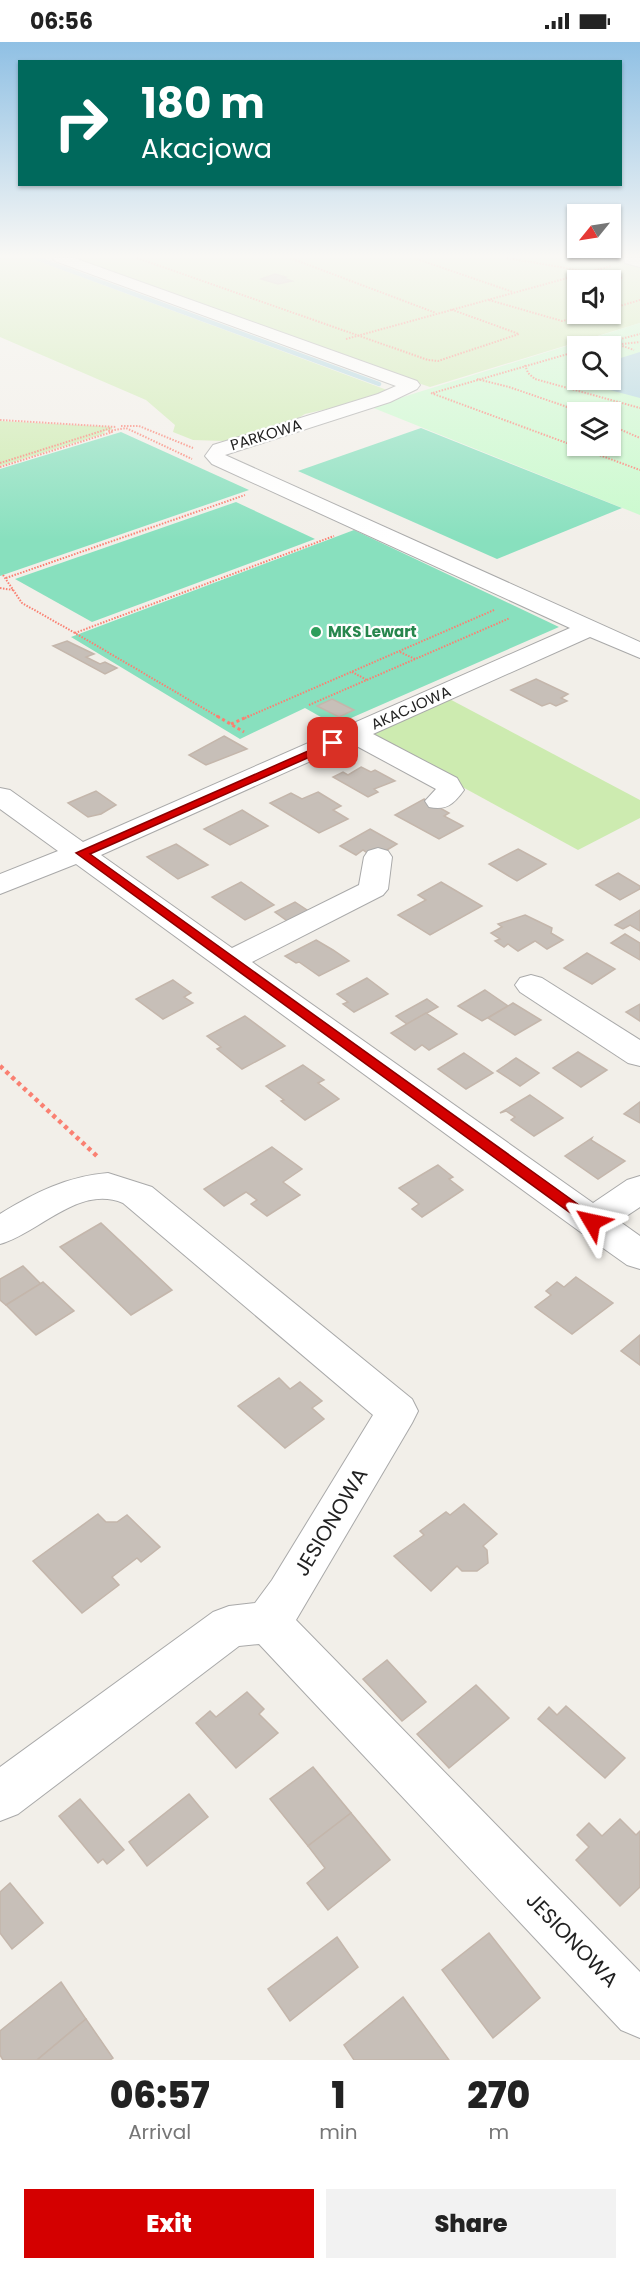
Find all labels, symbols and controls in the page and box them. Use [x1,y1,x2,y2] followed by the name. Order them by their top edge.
[30,6,93,37] text: 06:56
[141,74,265,133] text: 180 m
[42,84,120,162] icon: right
[141,130,272,167] text: Akacjowa
[567,204,621,258] north arrow
[567,204,621,456] map controls
[567,270,621,324] button: sound
[567,336,621,390] button: search
[567,402,621,456] button: layers
[228,414,304,455] street label: PARKOWA
[328,621,417,642] place label: MKS Lewart
[309,625,323,639] marker: MKS Lewart
[368,681,454,734] street label: AKACJOWA
[307,717,358,768] pin
[316,726,349,759] icon: arrive
[560,1190,624,1254] position arrow
[287,1462,374,1581] street label: JESIONOWA
[520,1886,625,1994] street label: JESIONOWA
[110,2070,210,2121] text: 06:57
[331,2070,345,2121] text: 1
[467,2070,530,2121] text: 270
[128,2118,191,2146] text: Arrival
[319,2118,358,2146] text: min
[488,2118,509,2146] text: m
[24,2189,314,2258] button: Exit
[326,2189,616,2258] button: Share

